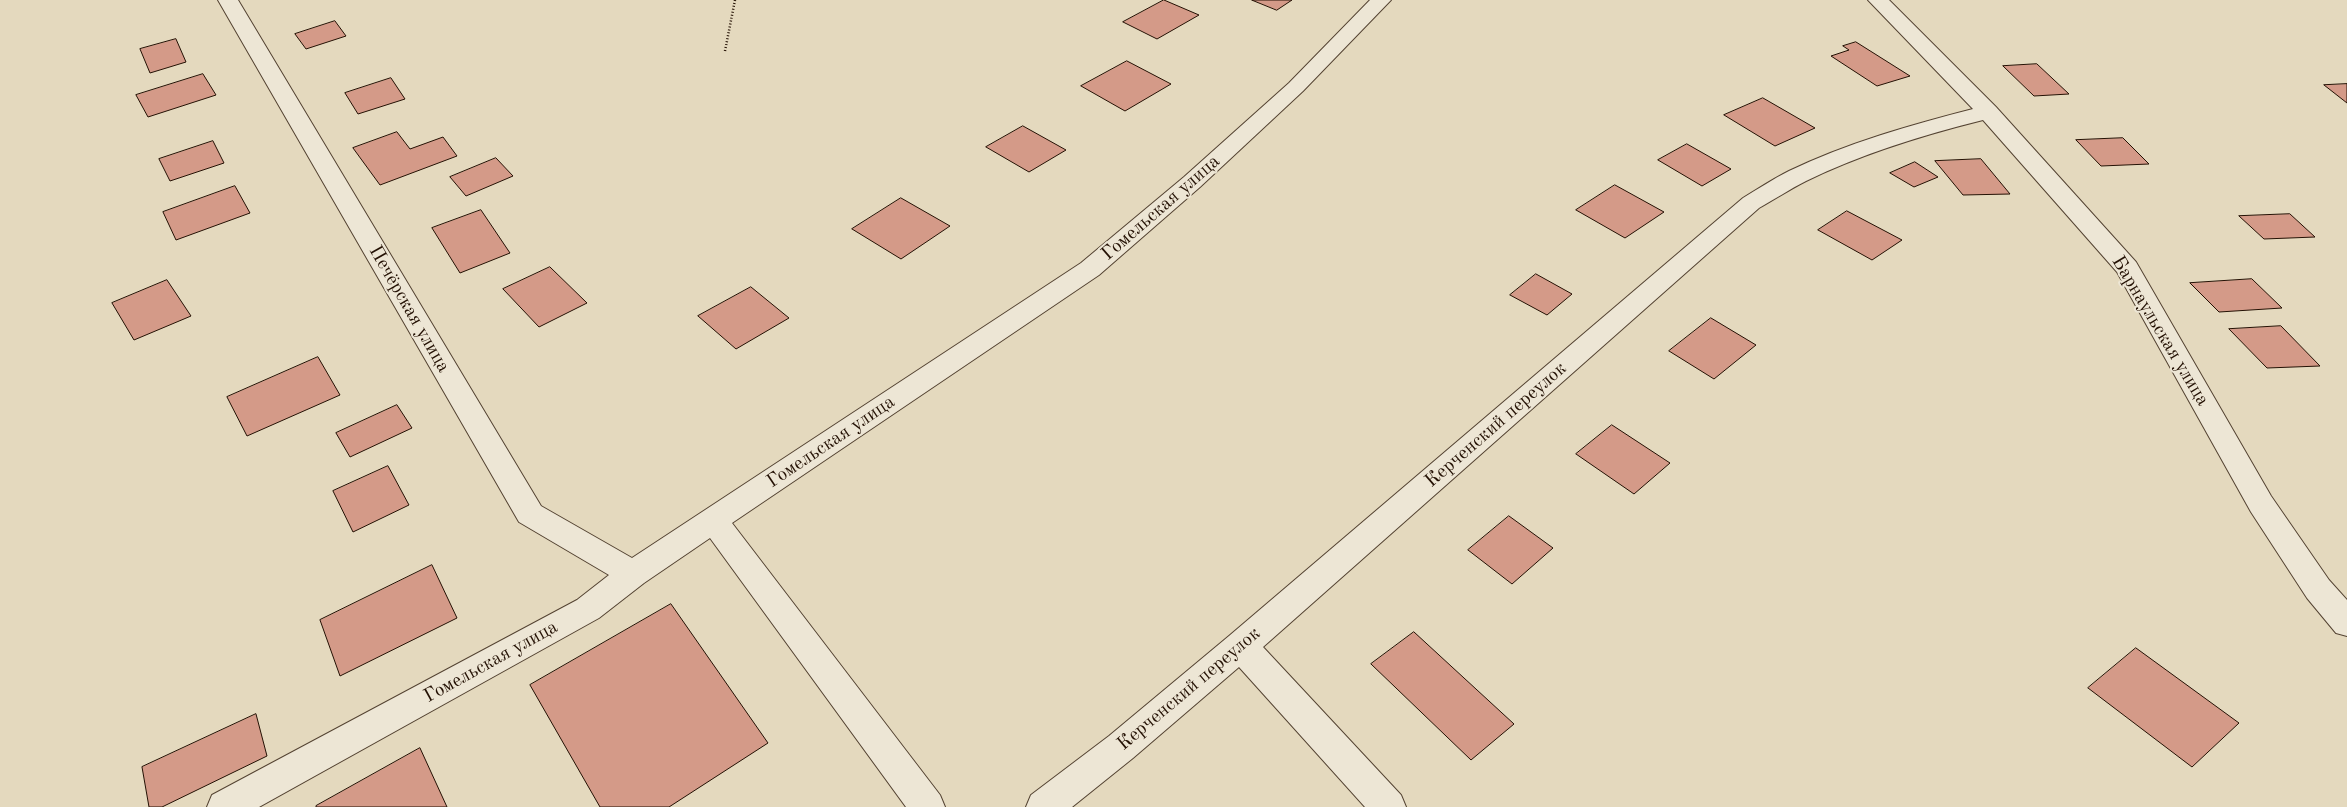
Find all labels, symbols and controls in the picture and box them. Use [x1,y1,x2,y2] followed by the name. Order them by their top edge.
[1097,150,1225,266] street label: Гомельская улица
[363,241,455,377] street label: Печёрская улица
[2106,252,2214,410] street label: Барнаульская улица
[1421,357,1571,493] street label: Керченский переулок
[763,391,899,493] street label: Гомельская улица
[420,616,562,708] street label: Гомельская улица
[1113,622,1265,756] street label: Керченский переулок

